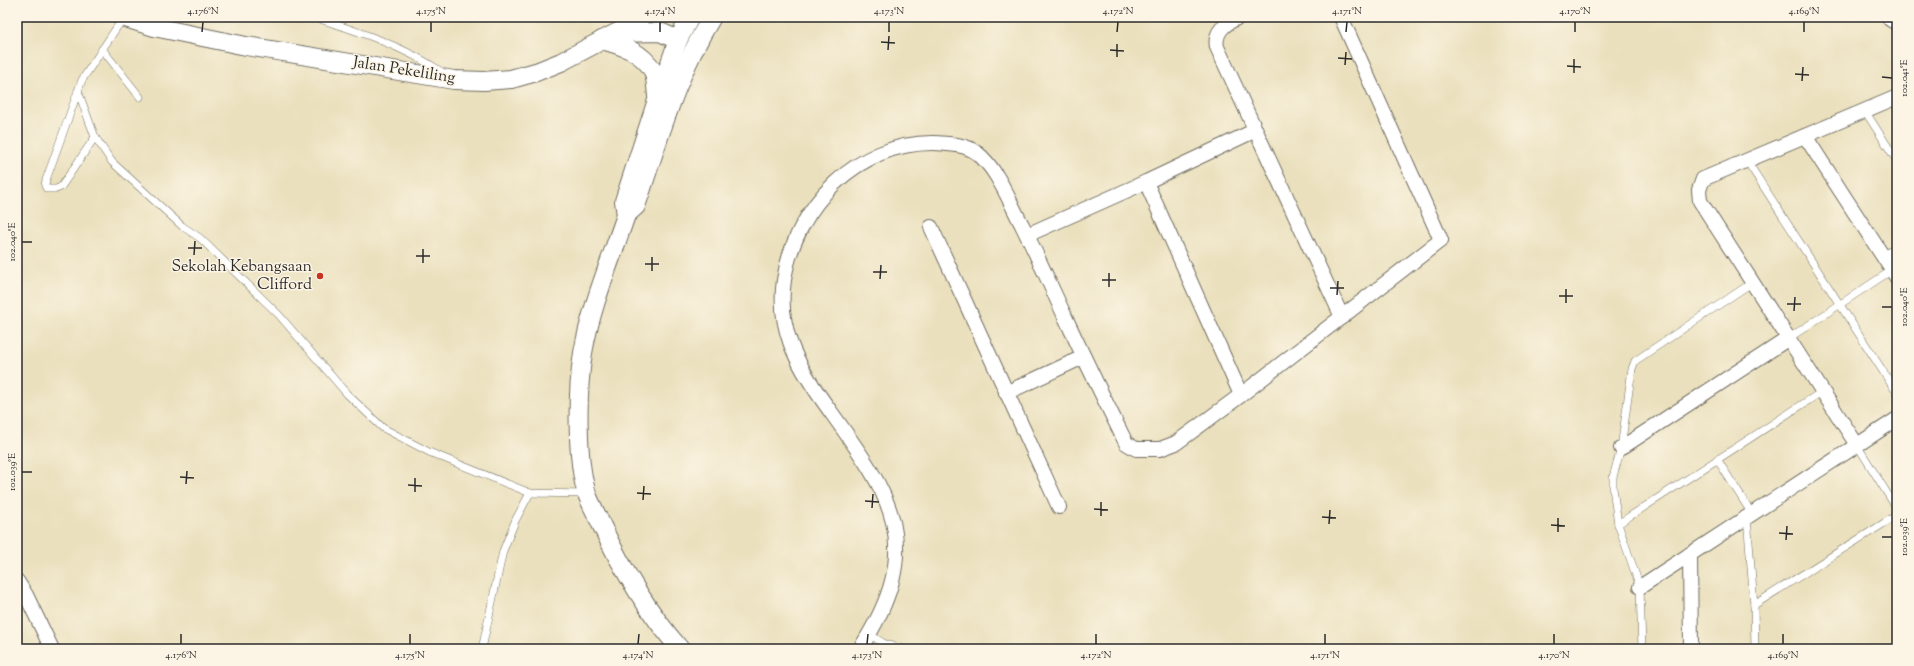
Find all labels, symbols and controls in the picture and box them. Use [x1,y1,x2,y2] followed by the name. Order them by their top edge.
[187,4,219,19] text: 4.176°N
[416,4,446,19] text: 4.175°N
[645,4,675,19] text: 4.174°N
[874,4,904,19] text: 4.173°N
[1103,4,1133,19] text: 4.172°N
[1332,4,1362,19] text: 4.171°N
[1559,4,1591,19] text: 4.170°N
[1788,4,1820,19] text: 4.169°N
[350,51,457,90] street label: Jalan Pekeliling
[1897,59,1912,97] text: 102.041°E
[5,223,20,261] text: 102.040°E
[171,256,313,297] place label: Sekolah Kebangsaan Clifford
[315,271,325,281] marker: Sekolah Kebangsaan Clifford
[1897,288,1912,326] text: 102.040°E
[5,453,20,491] text: 102.039°E
[1897,518,1912,556] text: 102.039°E
[165,648,197,663] text: 4.176°N
[395,648,425,663] text: 4.175°N
[623,648,653,663] text: 4.174°N
[852,648,882,663] text: 4.173°N
[1081,648,1111,663] text: 4.172°N
[1310,648,1340,663] text: 4.171°N
[1538,648,1570,663] text: 4.170°N
[1767,648,1799,663] text: 4.169°N

